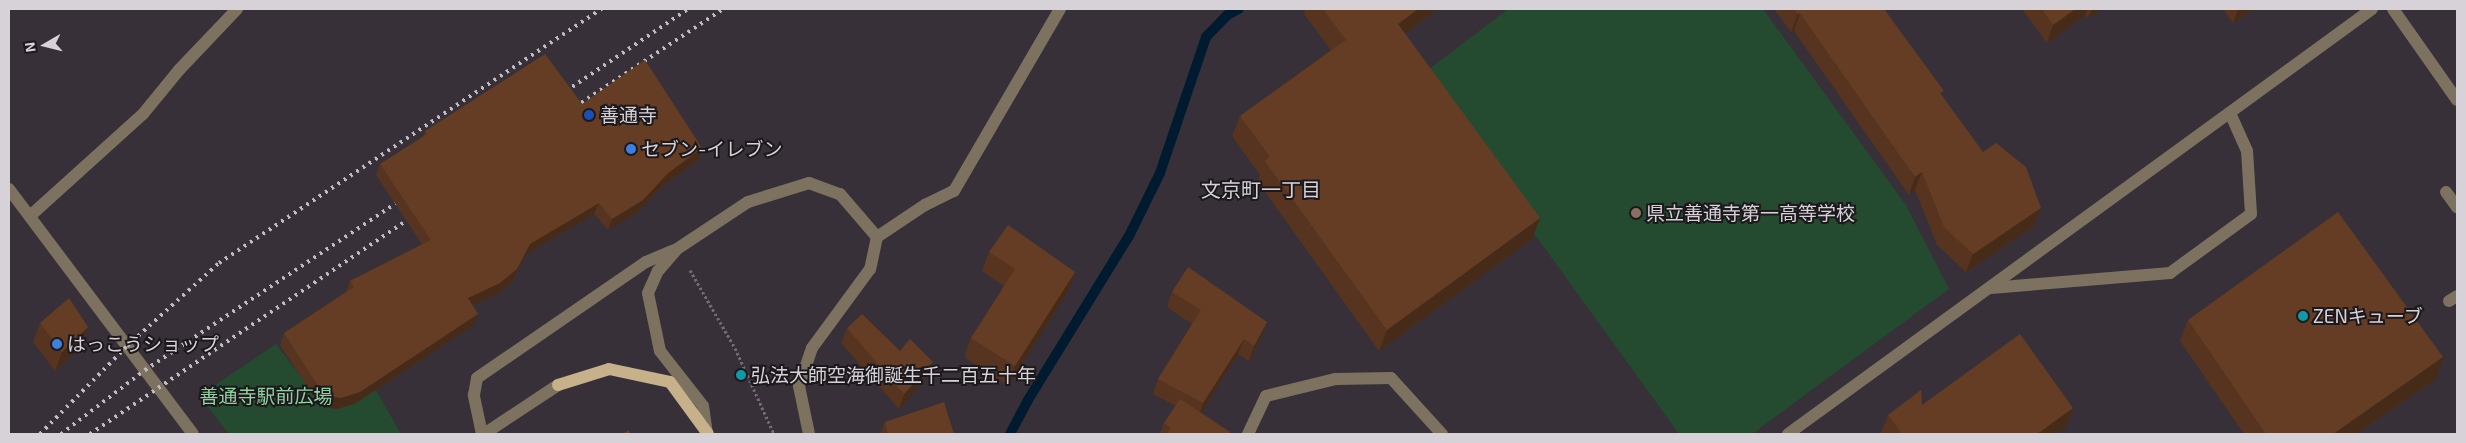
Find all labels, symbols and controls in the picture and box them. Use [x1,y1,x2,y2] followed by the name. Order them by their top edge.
[20,20,70,70] north arrow
[21,41,39,53] text: N
[600,104,657,126] place label: 善通寺
[582,108,596,122] marker: 善通寺
[641,138,783,160] place label: セブン-イレブン
[625,143,637,155] marker: セブン-イレブン
[1201,177,1321,201] district label: 文京町一丁目
[1646,202,1855,224] place label: 県立善通寺第一高等学校
[1630,207,1642,219] marker: 県立善通寺第一高等学校
[2313,305,2424,327] place label: ZENキューブ
[2297,310,2309,322] marker: ZENキューブ
[67,333,219,355] place label: はっこうショップ
[51,338,63,350] marker: はっこうショップ
[751,364,1036,386] place label: 弘法大師空海御誕生千二百五十年
[735,369,747,381] marker: 弘法大師空海御誕生千二百五十年
[200,385,332,407] park label: 善通寺駅前広場

